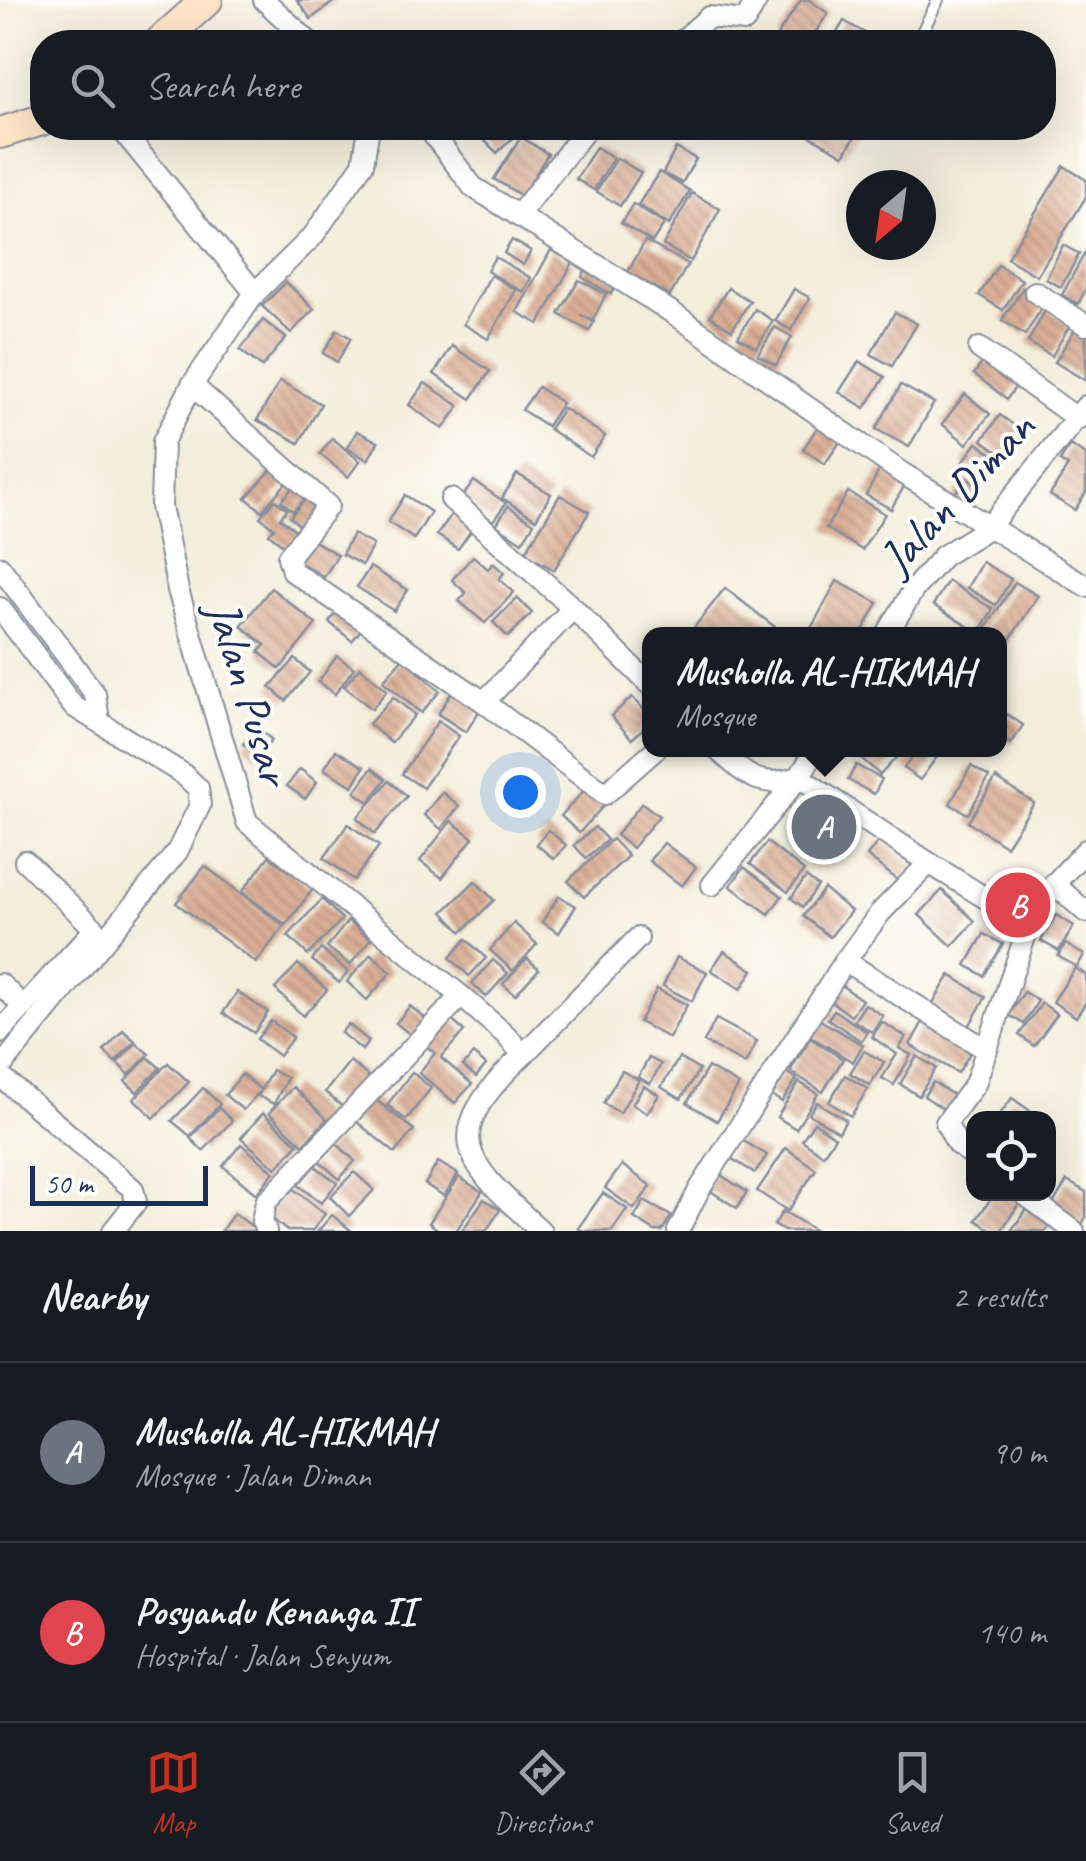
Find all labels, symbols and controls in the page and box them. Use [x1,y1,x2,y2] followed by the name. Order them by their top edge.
[30,30,1056,140] search box
[65,58,120,113] icon: search
[145,62,300,109] text: Search here
[846,170,936,260] north arrow
[865,397,1048,588] street label: Jalan Diman
[192,591,307,796] street label: Jalan Pusar
[642,627,1007,757] popup
[676,648,973,695] text: Musholla AL-HIKMAH
[676,695,755,736] text: Mosque
[495,767,546,818] your location
[792,790,856,864] pin: A
[986,868,1050,942] pin: B
[966,1111,1056,1201] map controls
[966,1111,1056,1201] button: locate
[30,1161,208,1206] scale bar
[45,1166,93,1201] text: 50 m
[40,1270,146,1323] text: Nearby
[952,1276,1046,1317] text: 2 results
[135,1408,433,1455] text: Musholla AL-HIKMAH
[64,1432,81,1473] text: A
[992,1432,1046,1473] text: 90 m
[135,1455,371,1496] text: Mosque · Jalan Diman
[135,1588,415,1635] text: Posyandu Kenanga II
[64,1612,81,1653] text: B
[977,1612,1046,1653] text: 140 m
[135,1635,390,1676] text: Hospital · Jalan Senyum
[146,1745,201,1840] tab: Map
[494,1745,592,1840] tab: Directions
[885,1745,940,1840] tab: Saved

